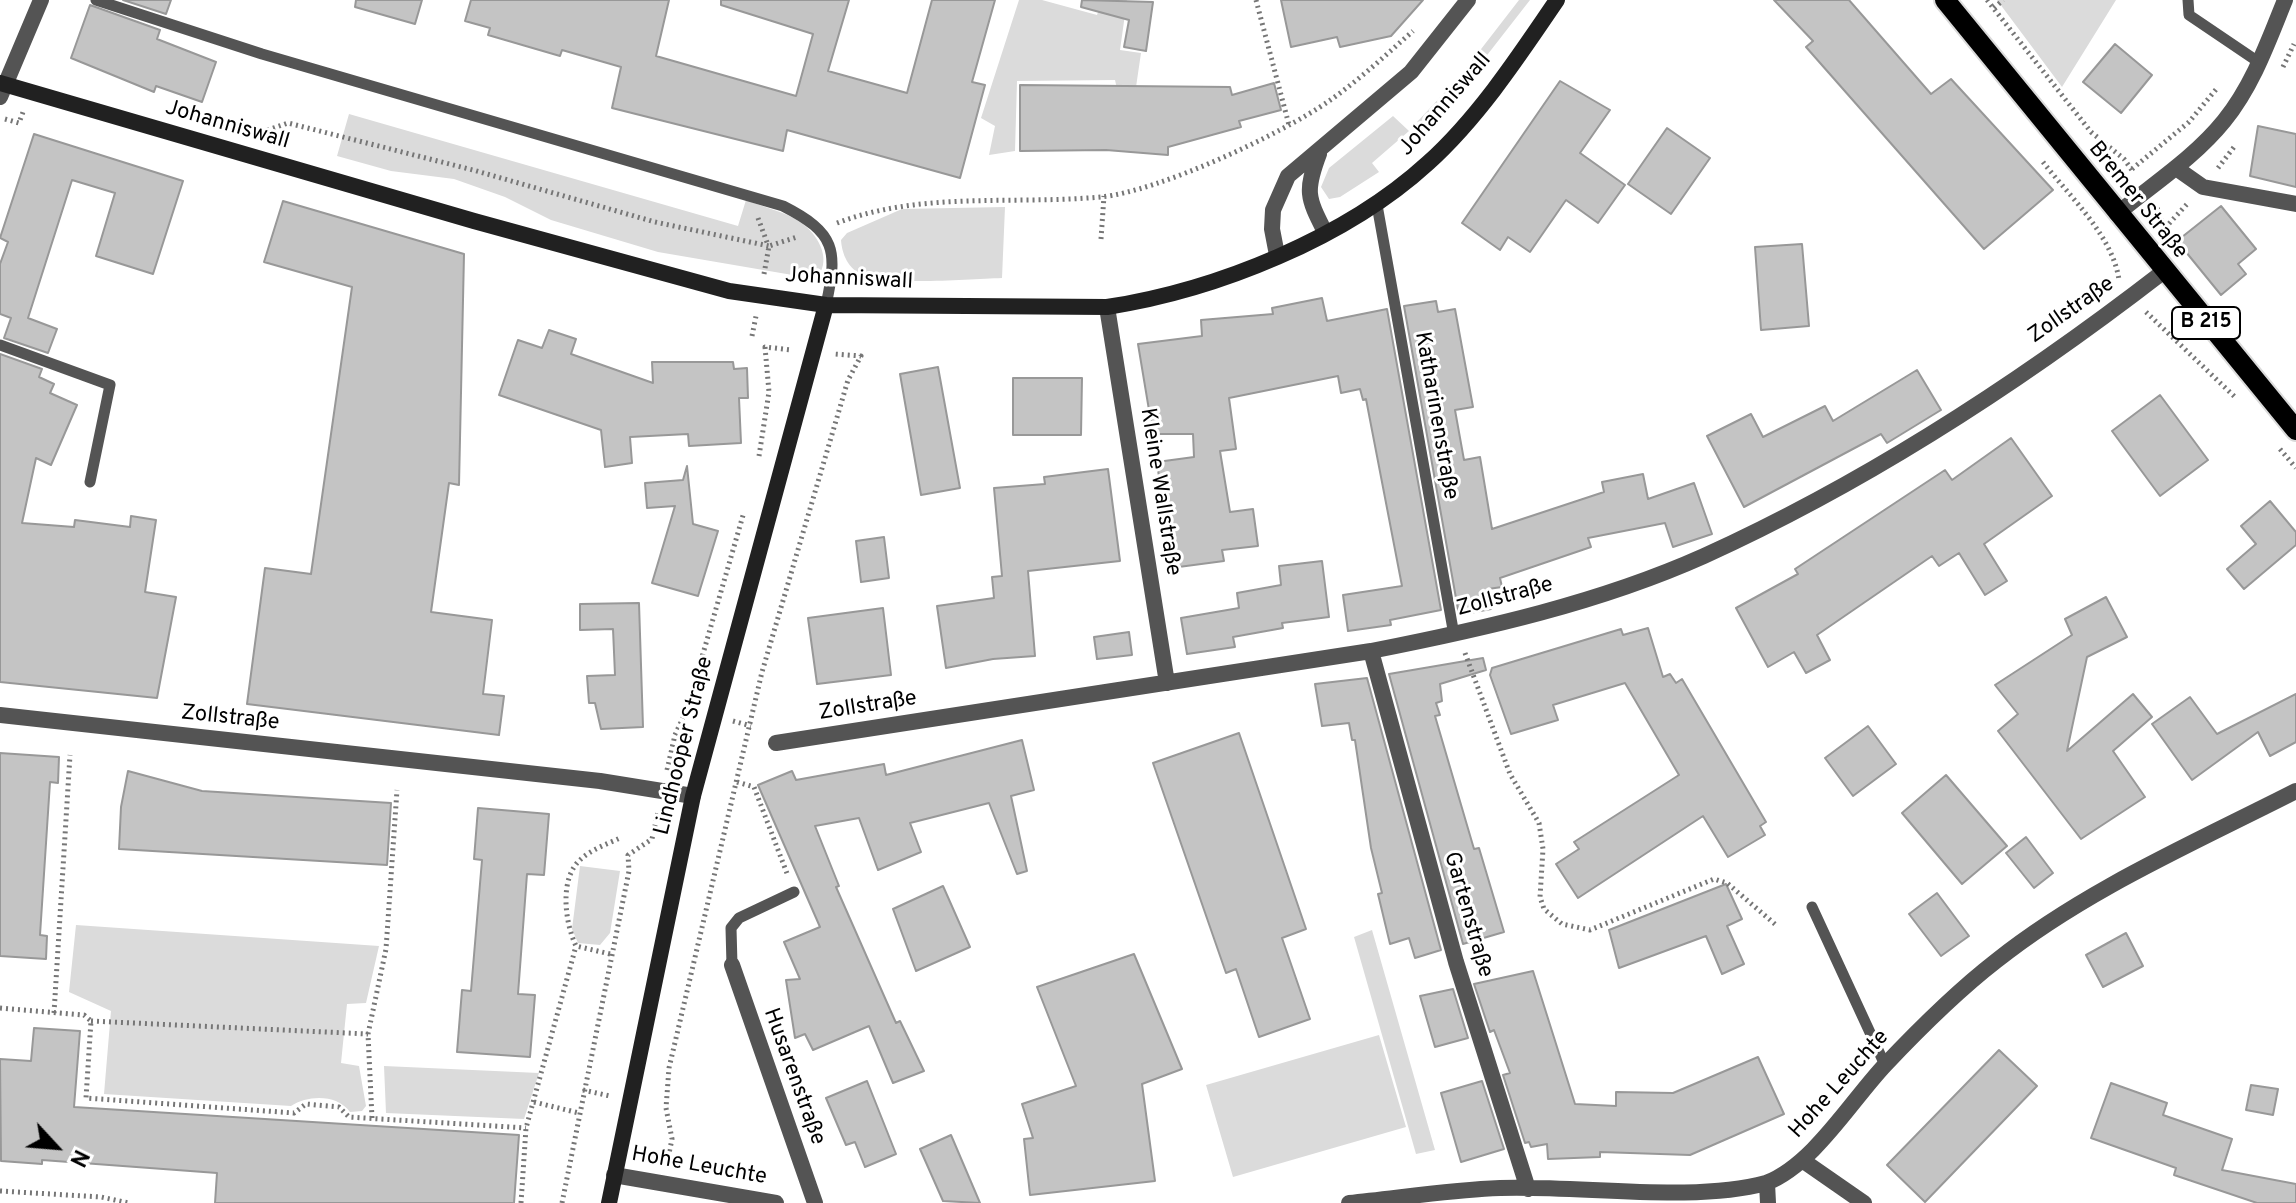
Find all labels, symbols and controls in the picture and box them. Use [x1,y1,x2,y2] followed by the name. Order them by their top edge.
[1394,48,1498,162] street label: Johanniswall
[162,96,292,156] street label: Johanniswall
[2082,137,2192,265] street label: Bremer Straße
[784,263,914,297] street label: Johanniswall
[2024,272,2120,350] street label: Zollstraße
[2172,307,2240,339] road number: B 215
[1407,330,1463,502] street label: Katharinenstraße
[1133,406,1185,578] street label: Kleine Wallstraße
[1454,572,1556,624] street label: Zollstraße
[650,654,720,838] street label: Lindhooper Straße
[817,686,919,728] street label: Zollstraße
[179,701,281,737] street label: Zollstraße
[1436,849,1498,981] street label: Gartenstraße
[756,1005,830,1149] street label: Husarenstraße
[1784,1025,1896,1145] street label: Hohe Leuchte
[16,1107,96,1187] north arrow
[629,1142,769,1192] street label: Hohe Leuchte
[62,1145,94,1171] text: N

